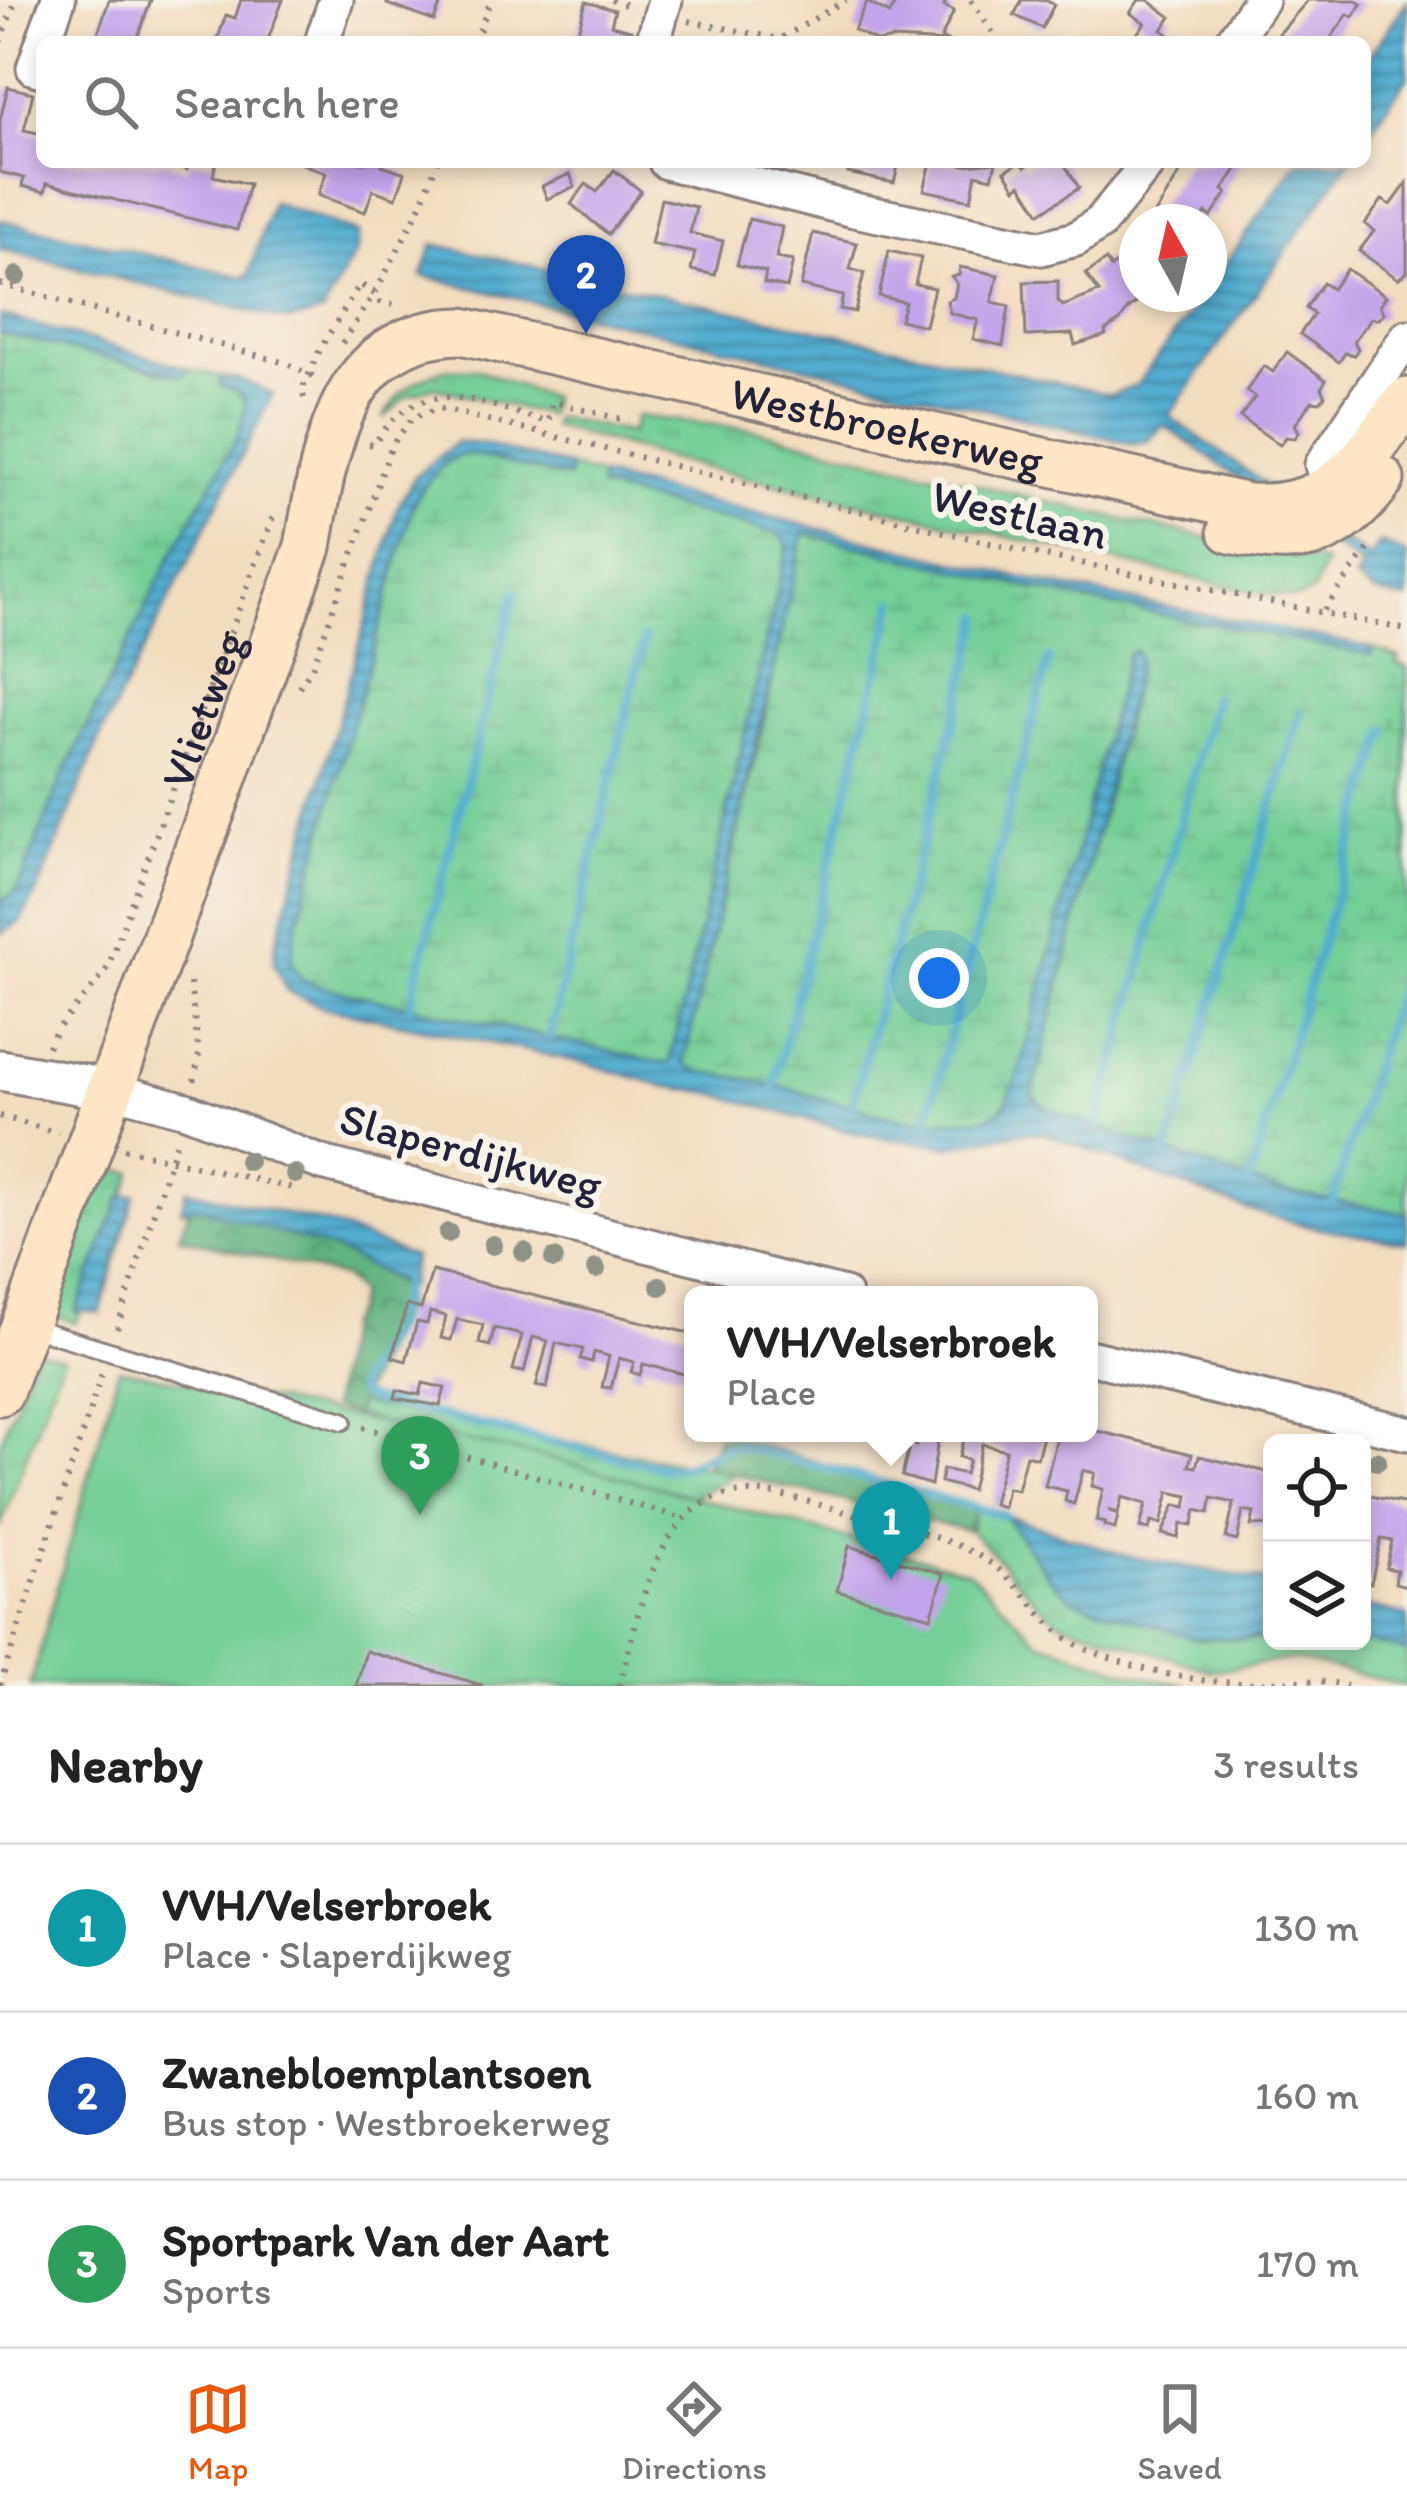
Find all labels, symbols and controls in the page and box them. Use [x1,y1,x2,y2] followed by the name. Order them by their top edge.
[36,36,1371,168] search box
[78,69,144,135] icon: search
[174,75,400,129] text: Search here
[1119,204,1227,312] north arrow
[547,235,625,334] pin: 2
[726,365,1048,487] street label: Westbroekerweg
[927,468,1113,560] street label: Westlaan
[149,623,256,796] street label: Vlietweg
[909,948,969,1008] your location
[334,1090,608,1212] street label: Slaperdijkweg
[684,1286,1098,1442] popup
[726,1314,1056,1368] text: VVH/Velserbroek
[726,1368,816,1415] text: Place
[381,1416,459,1515] pin: 3
[1263,1434,1371,1650] map controls
[1263,1434,1371,1542] button: locate
[852,1481,930,1580] pin: 1
[1263,1542,1371,1650] button: layers
[48,1734,203,1795] text: Nearby
[1213,1741,1359,1788] text: 3 results
[162,1877,491,1931] text: VVH/Velserbroek
[78,1904,96,1951] text: 1
[1254,1904,1359,1951] text: 130 m
[162,1931,512,1978] text: Place · Slaperdijkweg
[162,2045,591,2099] text: Zwanebloemplantsoen
[77,2072,97,2119] text: 2
[1255,2072,1359,2119] text: 160 m
[162,2099,610,2146] text: Bus stop · Westbroekerweg
[162,2213,609,2267] text: Sportpark Van der Aart
[76,2240,98,2287] text: 3
[1256,2240,1359,2287] text: 170 m
[162,2267,271,2314] text: Sports
[185,2376,251,2487] tab: Map
[622,2376,767,2487] tab: Directions
[1138,2376,1222,2487] tab: Saved

